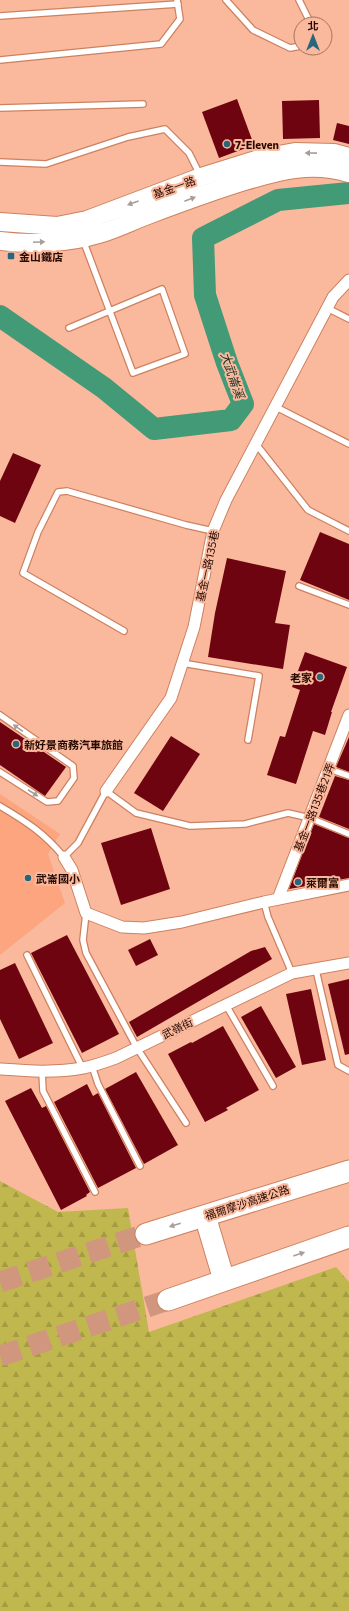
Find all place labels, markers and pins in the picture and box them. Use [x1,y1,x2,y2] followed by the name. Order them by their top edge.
[235,138,279,151] place label: 7-Eleven
[222,139,232,149] marker: 7-Eleven
[19,250,63,263] place label: 金山鐵店
[6,251,16,261] marker: 金山鐵店
[290,671,312,684] place label: 老家
[315,672,325,682] marker: 老家
[24,738,123,751] place label: 新好景商務汽車旅館
[11,739,21,749] marker: 新好景商務汽車旅館
[36,872,80,885] place label: 武崙國小
[23,873,33,883] marker: 武崙國小
[306,876,339,889] place label: 萊爾富
[293,877,303,887] marker: 萊爾富

